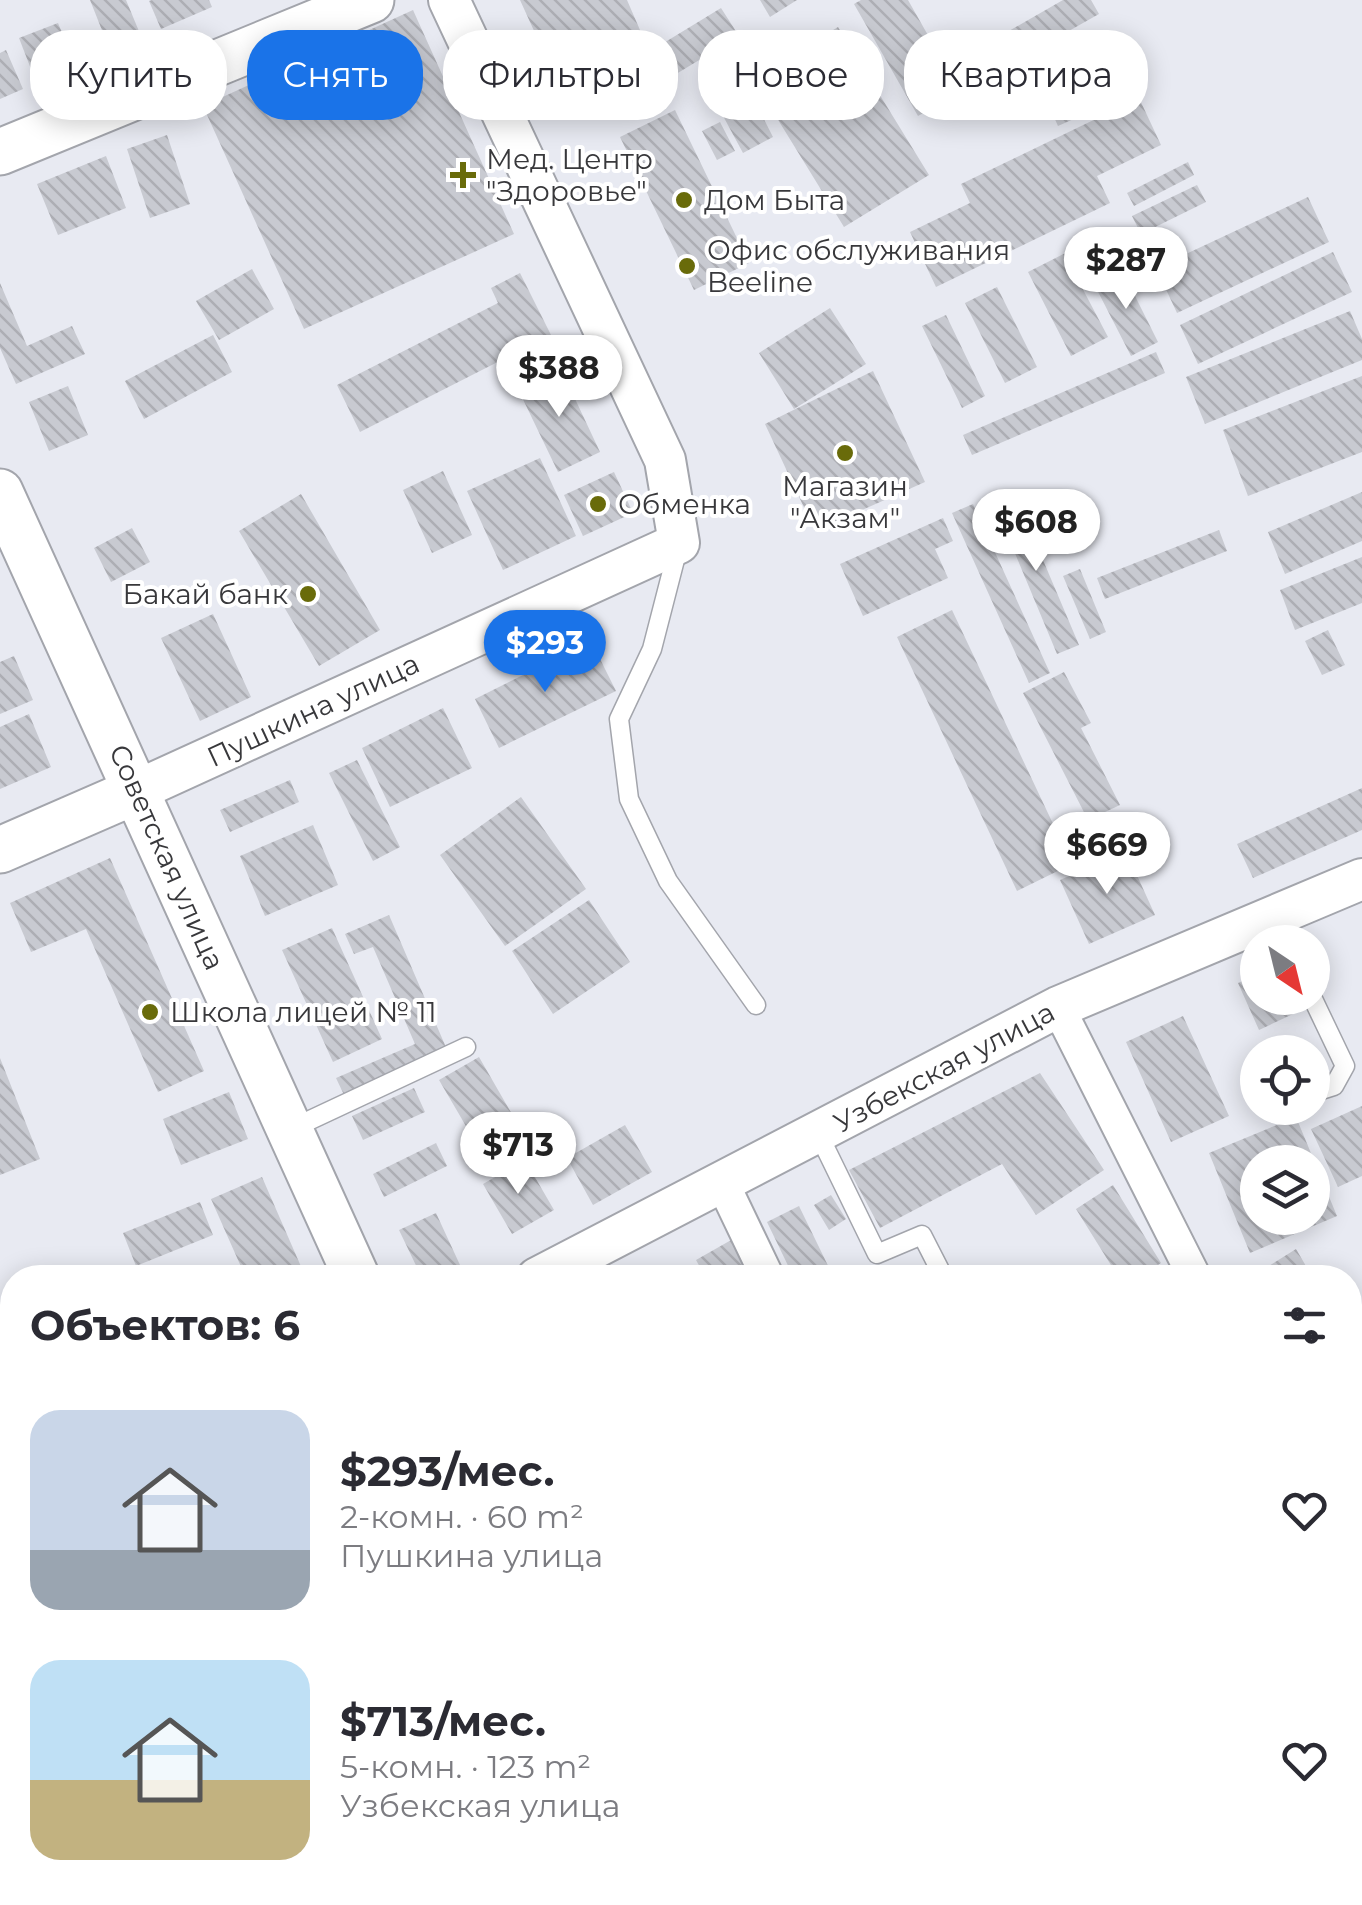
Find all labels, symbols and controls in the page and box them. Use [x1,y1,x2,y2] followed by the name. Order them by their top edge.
[30,30,227,120] chip: Купить
[247,30,423,120] chip: Снять
[443,30,678,120] chip: Фильтры
[698,30,884,120] chip: Новое
[904,30,1148,120] chip: Квартира
[486,142,653,208] place label: Мед. Центр "Здоровье"
[450,162,476,188] marker: Мед. Центр "Здоровье"
[704,183,845,217] place label: Дом Быта
[673,189,695,211] marker: Дом Быта
[1067,227,1185,312] pin: $287
[707,233,1010,299] place label: Офис обслуживания Beeline
[1086,240,1166,279] text: $287
[676,255,698,277] marker: Офис обслуживания Beeline
[500,335,618,420] pin: $388
[518,348,600,387] text: $388
[834,442,856,464] marker: Магазин "Акзам"
[782,469,908,535] place label: Магазин "Акзам"
[618,487,751,521] place label: Обменка
[977,489,1095,574] pin: $608
[587,493,609,515] marker: Обменка
[994,502,1078,541] text: $608
[123,577,288,611] place label: Бакай банк
[297,583,319,605] marker: Бакай банк
[486,610,604,695] pin: $293
[506,623,584,662] text: $293
[201,646,425,774] street label: Пушкина улица
[102,739,232,975] street label: Советская улица
[1048,812,1166,897] pin: $669
[1066,825,1148,864] text: $669
[1240,925,1330,1015] north arrow
[1240,925,1330,1235] map controls
[828,994,1060,1140] street label: Узбекская улица
[170,995,437,1029] place label: Школа лицей № 11
[139,1001,161,1023] marker: Школа лицей № 11
[1240,1035,1330,1125] button: locate
[459,1112,577,1197] pin: $713
[482,1125,554,1164] text: $713
[1240,1145,1330,1235] button: layers
[1277,1298,1332,1353] icon: filters
[30,1299,300,1351] text: Объектов: 6
[340,1445,555,1497] text: $293/мес.
[110,1450,230,1570] icon: home
[1277,1483,1332,1538] icon: heart
[340,1497,584,1536] text: 2-комн. · 60 m²
[340,1536,603,1575] text: Пушкина улица
[340,1695,546,1747] text: $713/мес.
[110,1700,230,1820] icon: home
[1277,1733,1332,1788] icon: heart
[340,1747,591,1786] text: 5-комн. · 123 m²
[340,1786,620,1825] text: Узбекская улица

